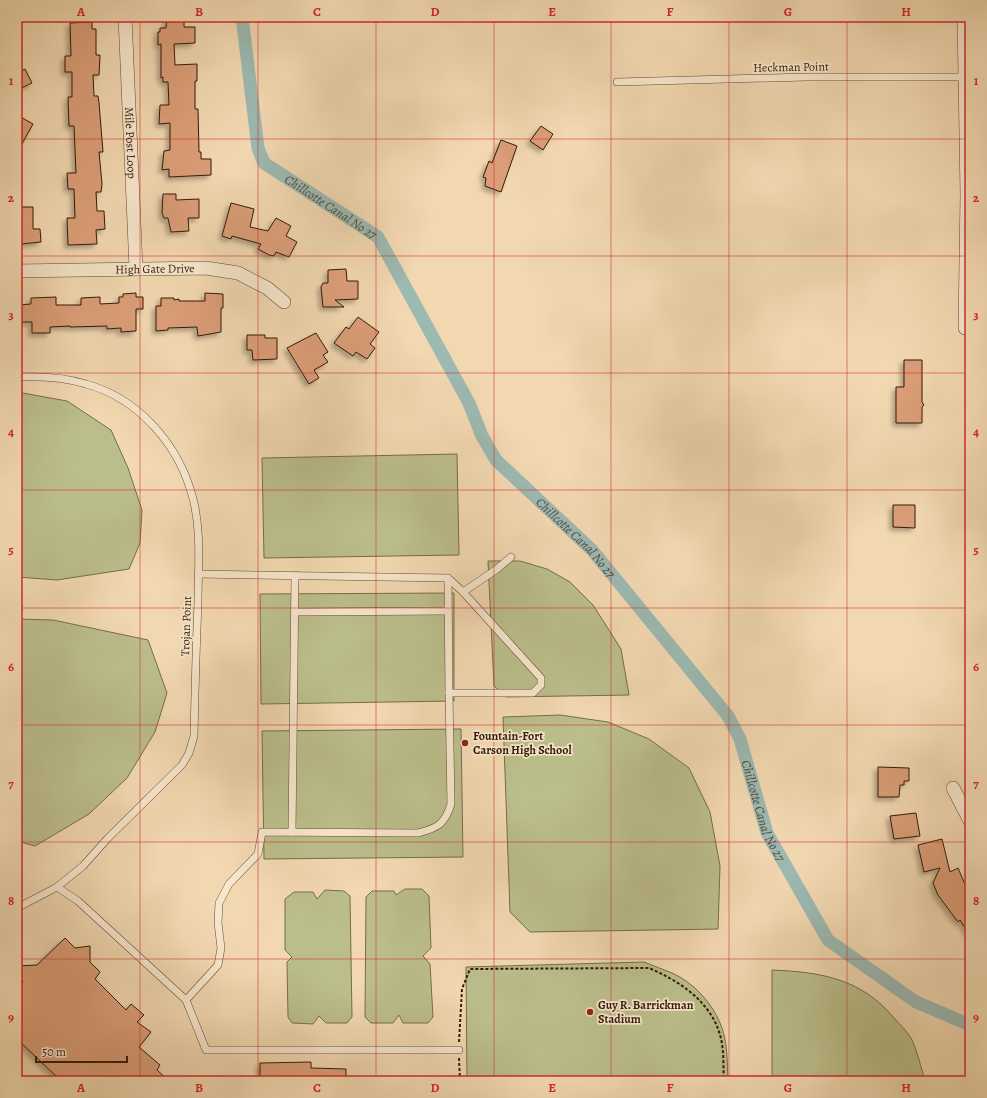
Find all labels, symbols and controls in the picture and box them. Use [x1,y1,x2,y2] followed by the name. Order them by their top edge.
[76,3,86,20] text: A
[195,3,203,20] text: B
[313,3,321,20] text: C
[430,3,440,20] text: D
[548,3,556,20] text: E
[667,3,674,20] text: F
[784,3,792,20] text: G
[901,3,911,20] text: H
[753,58,829,76] street label: Heckman Point
[9,72,14,89] text: 1
[974,72,979,89] text: 1
[121,107,140,179] street label: Mile Post Loop
[281,171,381,243] water label: Chillcotte Canal No 27
[8,189,15,206] text: 2
[973,189,980,206] text: 2
[115,260,195,277] street label: High Gate Drive
[8,306,14,323] text: 3
[973,306,979,323] text: 3
[8,423,14,440] text: 4
[973,423,979,440] text: 4
[532,494,620,582] water label: Chillcotte Canal No 27
[8,541,14,558] text: 5
[973,541,979,558] text: 5
[177,596,195,656] street label: Trojan Point
[8,658,14,675] text: 6
[973,658,979,675] text: 6
[473,728,572,758] place label: Fountain-Fort Carson High School
[460,738,470,748] marker: Fountain-Fort Carson High School
[737,758,790,865] water label: Chillcotte Canal No 27
[8,775,14,792] text: 7
[973,775,979,792] text: 7
[8,892,14,909] text: 8
[973,892,979,909] text: 8
[598,997,694,1027] place label: Guy R. Barrickman Stadium
[585,1007,595,1017] marker: Guy R. Barrickman Stadium
[8,1009,14,1026] text: 9
[973,1009,979,1026] text: 9
[36,1038,127,1064] scale bar
[42,1044,66,1060] text: 50 m
[76,1079,86,1096] text: A
[195,1079,203,1096] text: B
[313,1079,321,1096] text: C
[430,1079,440,1096] text: D
[548,1079,556,1096] text: E
[667,1079,674,1096] text: F
[784,1079,792,1096] text: G
[901,1079,911,1096] text: H

